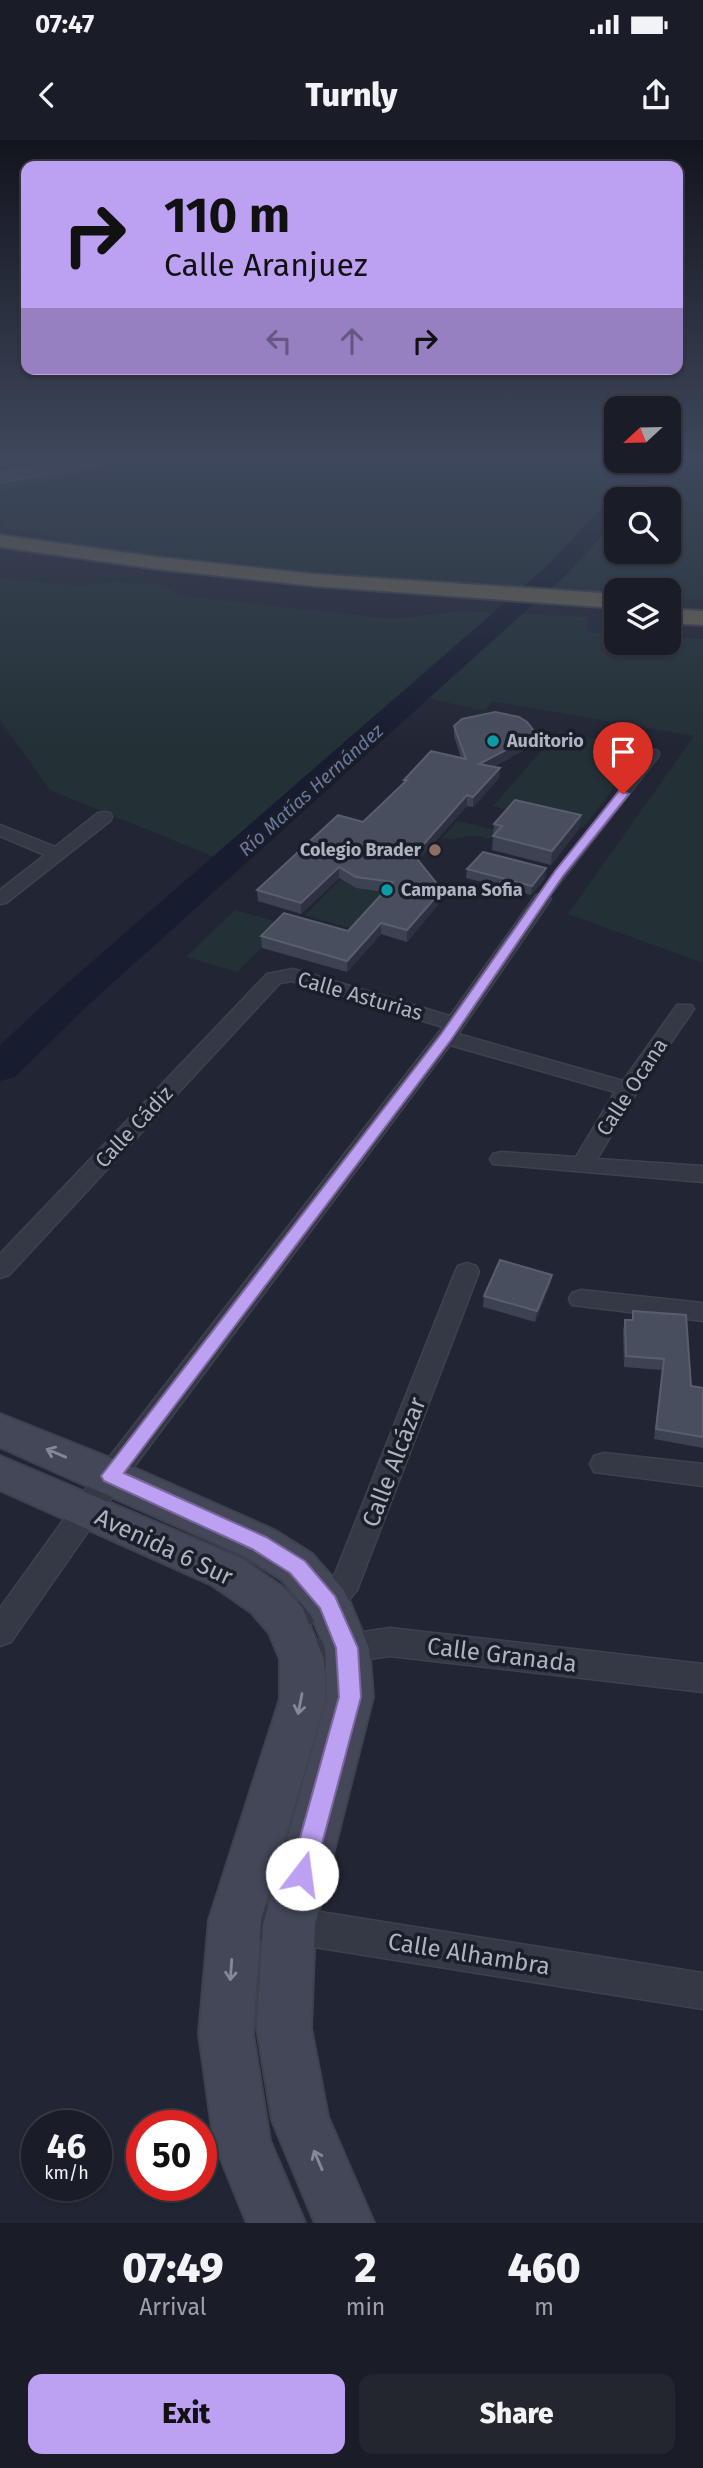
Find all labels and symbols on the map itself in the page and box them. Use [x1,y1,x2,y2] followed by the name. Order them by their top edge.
[604,396,681,472] north arrow
[234,719,389,861] water label: Río Matías Hernández
[593,722,653,794] pin
[506,730,584,752] place label: Auditorio
[485,733,501,749] marker: Auditorio
[300,839,422,861] place label: Colegio Brader
[427,842,443,858] marker: Colegio Brader
[401,879,523,901] place label: Campana Sofia
[379,882,395,898] marker: Campana Sofia
[295,966,426,1026] street label: Calle Asturias
[591,1033,673,1141] street label: Calle Ocana
[90,1081,178,1173] street label: Calle Cádiz
[356,1392,432,1531] street label: Calle Alcázar
[46,1446,67,1459] one-way arrow
[91,1503,238,1591] street label: Avenida 6 Sur
[426,1632,578,1678] street label: Calle Granada
[293,1692,306,1714] one-way arrow
[265,1837,339,1911] position arrow
[386,1927,552,1981] street label: Calle Alhambra
[224,1958,237,1981] one-way arrow
[126,2110,217,2201] speed limit sign: 50
[310,2150,323,2172] one-way arrow

